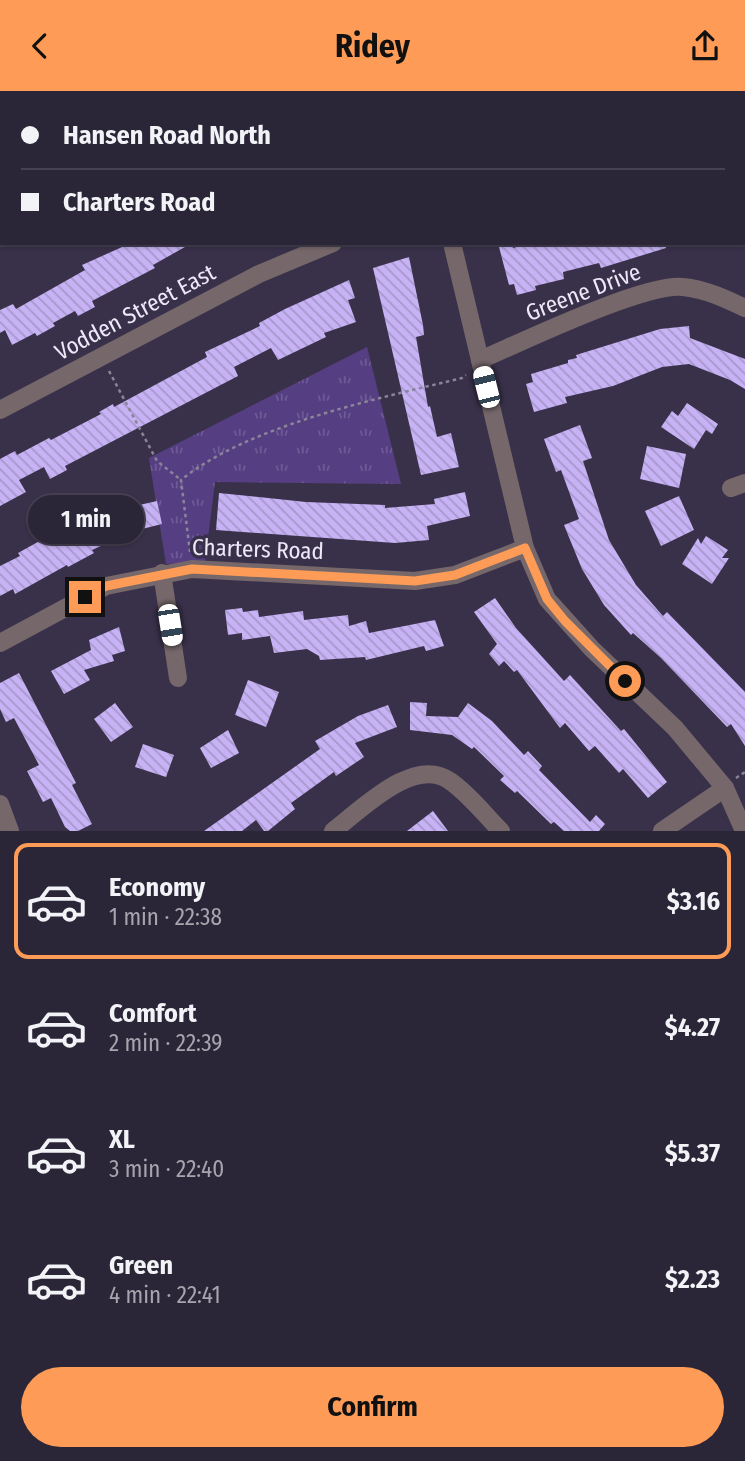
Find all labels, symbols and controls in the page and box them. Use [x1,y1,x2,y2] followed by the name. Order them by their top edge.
[21,27,59,65] icon: back
[335,27,410,65] text: Ridey
[686,27,724,65] icon: share
[63,120,271,151] text: Hansen Road North
[63,187,215,218] text: Charters Road
[522,257,644,327] street label: Greene Drive
[50,258,220,366] street label: Vodden Street East
[471,364,502,410] car
[27,496,143,545] callout: 1 min
[61,505,111,533] text: 1 min
[192,533,324,565] street label: Charters Road
[69,581,101,613] route end
[157,603,184,647] car
[609,665,641,697] route start
[25,870,88,933] icon: car
[109,872,205,903] text: Economy
[667,886,720,917] text: $3.16
[109,903,222,931] text: 1 min · 22:38
[25,996,88,1059] icon: car
[109,998,197,1029] text: Comfort
[665,1012,720,1043] text: $4.27
[109,1029,223,1057] text: 2 min · 22:39
[25,1122,88,1185] icon: car
[109,1124,135,1155] text: XL
[665,1138,720,1169] text: $5.37
[109,1155,224,1183] text: 3 min · 22:40
[25,1248,88,1311] icon: car
[109,1250,173,1281] text: Green
[665,1264,720,1295] text: $2.23
[109,1281,221,1309] text: 4 min · 22:41
[21,1367,724,1447] button: Confirm

